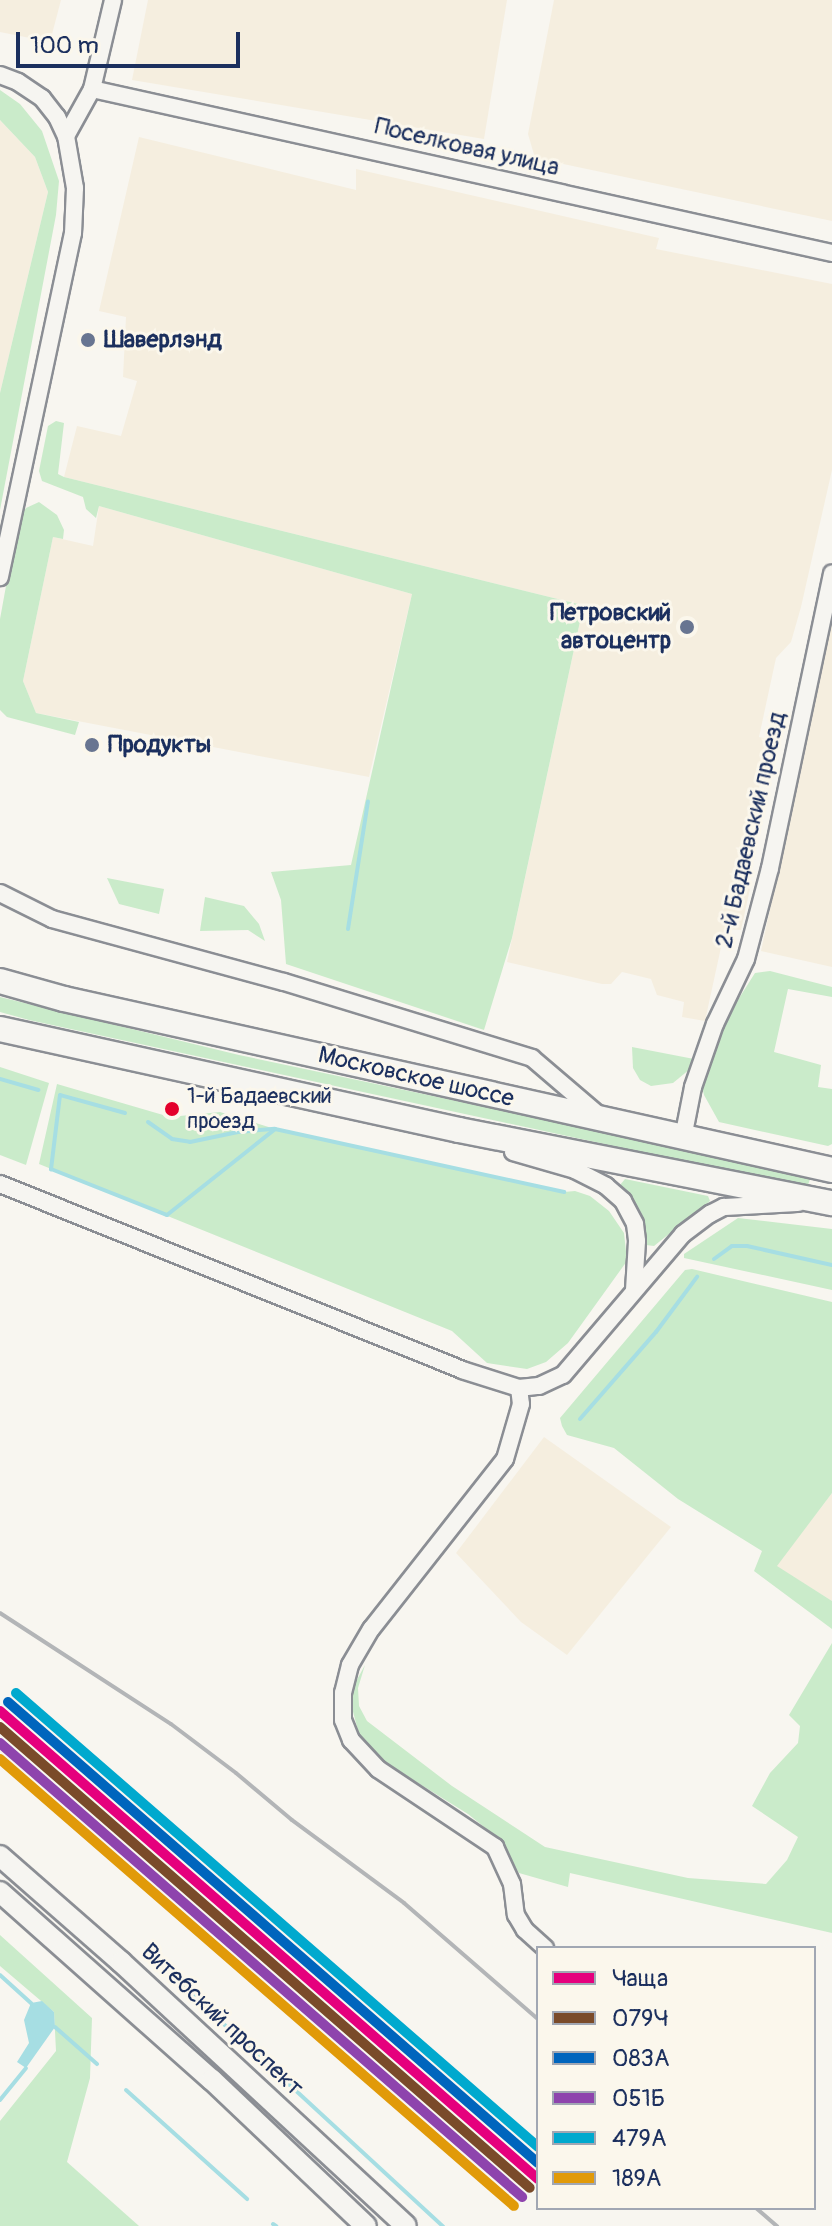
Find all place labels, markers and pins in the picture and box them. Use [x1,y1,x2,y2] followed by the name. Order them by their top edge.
[104,326,222,354] place label: Шаверлэнд
[79,331,97,349] marker: Шаверлэнд
[550,599,671,655] place label: Петровский автоцентр
[678,618,696,636] marker: Петровский автоцентр
[108,731,211,759] place label: Продукты
[83,736,101,754] marker: Продукты
[187,1083,332,1134] place label: 1-й Бадаевский проезд
[164,1101,180,1117] marker: 1-й Бадаевский проезд

